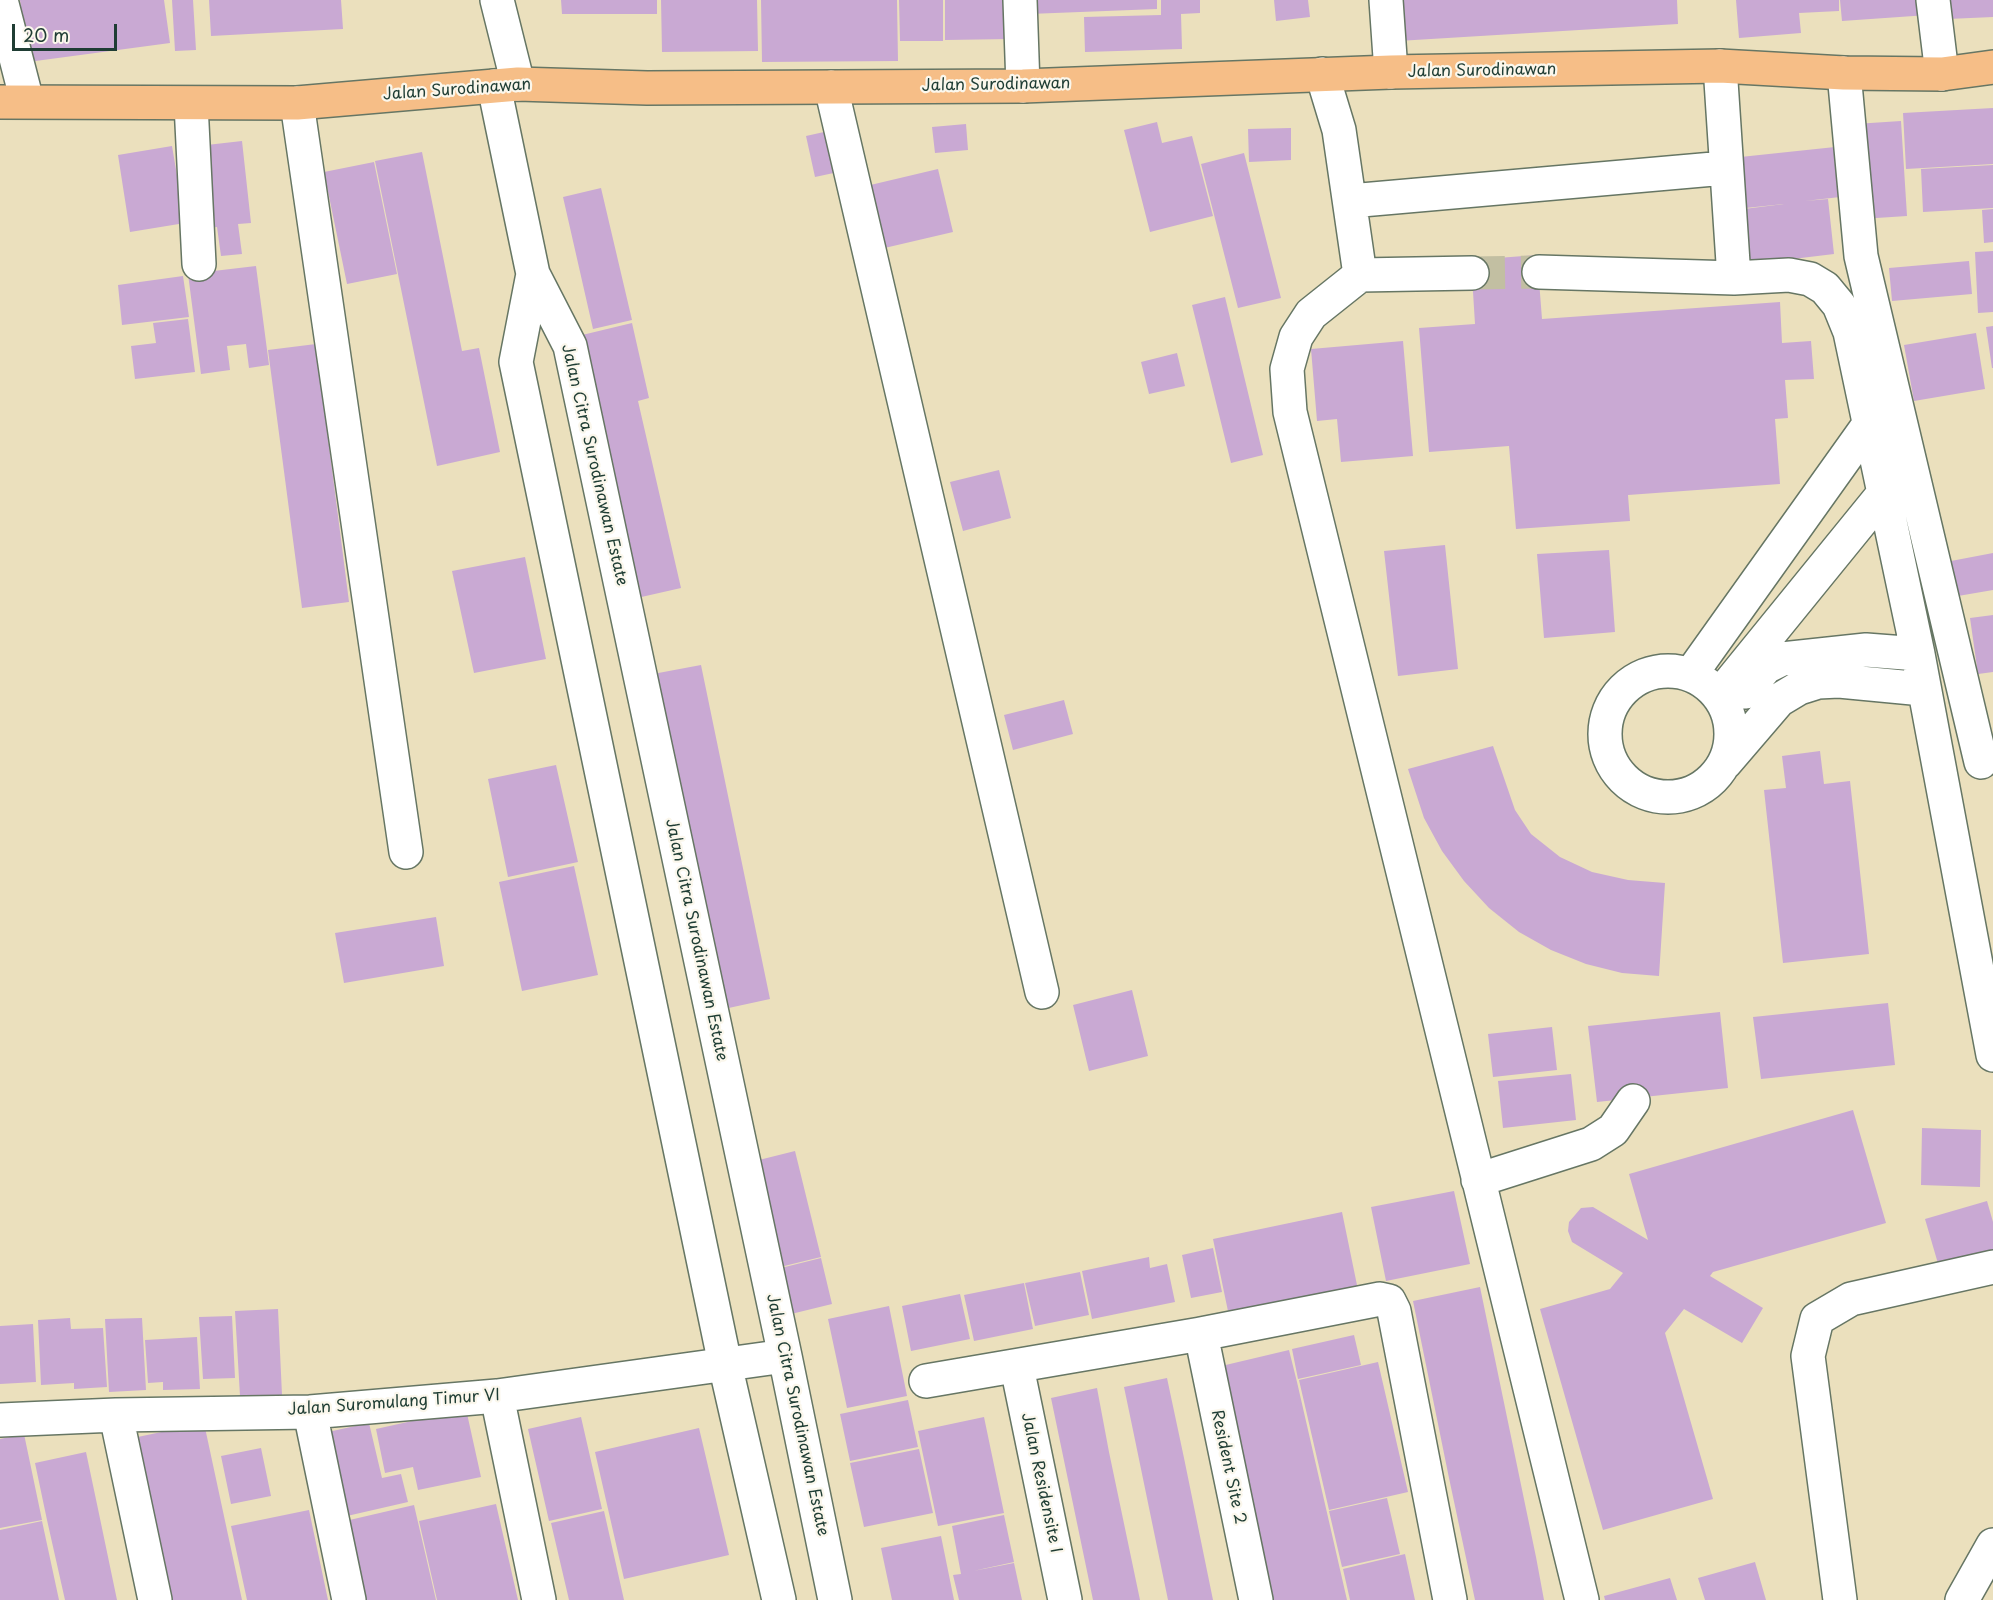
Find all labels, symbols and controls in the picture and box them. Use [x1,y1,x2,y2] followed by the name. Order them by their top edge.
[15,12,120,50] scale bar
[23,21,69,48] text: 20 m
[1408,60,1556,82] street label: Jalan Surodinawan
[922,74,1070,96] street label: Jalan Surodinawan
[382,75,532,105] street label: Jalan Surodinawan
[557,342,631,588] street label: Jalan Citra Surodinawan Estate
[661,817,731,1063] street label: Jalan Citra Surodinawan Estate
[762,1292,832,1538] street label: Jalan Citra Surodinawan Estate
[287,1386,501,1420] street label: Jalan Suromulang Timur VI
[1207,1408,1249,1526] street label: Resident Site 2
[1017,1411,1065,1555] street label: Jalan Residensite I

